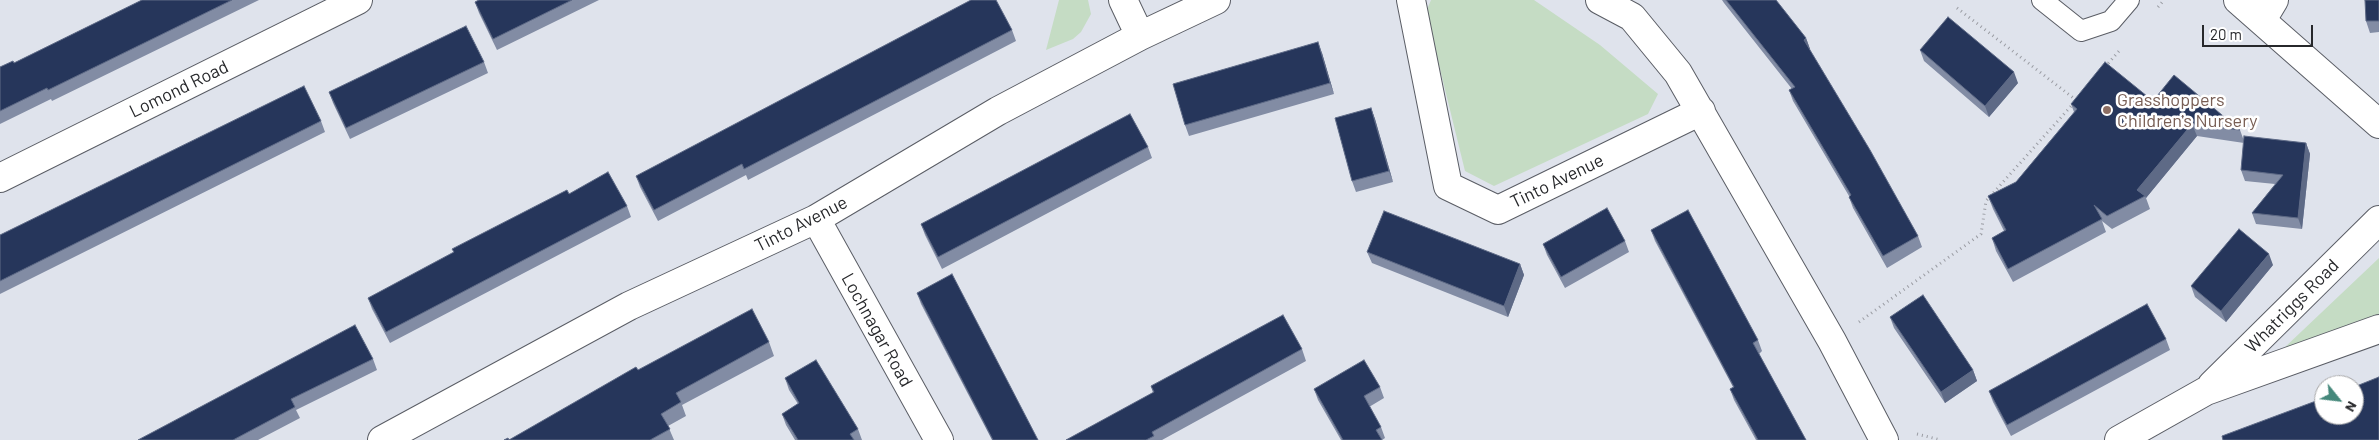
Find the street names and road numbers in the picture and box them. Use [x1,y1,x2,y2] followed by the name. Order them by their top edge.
[126,56,232,122] street label: Lomond Road
[1507,149,1607,213] street label: Tinto Avenue
[751,191,851,257] street label: Tinto Avenue
[2241,255,2343,357] street label: Whatriggs Road
[837,269,917,391] street label: Lochnagar Road

